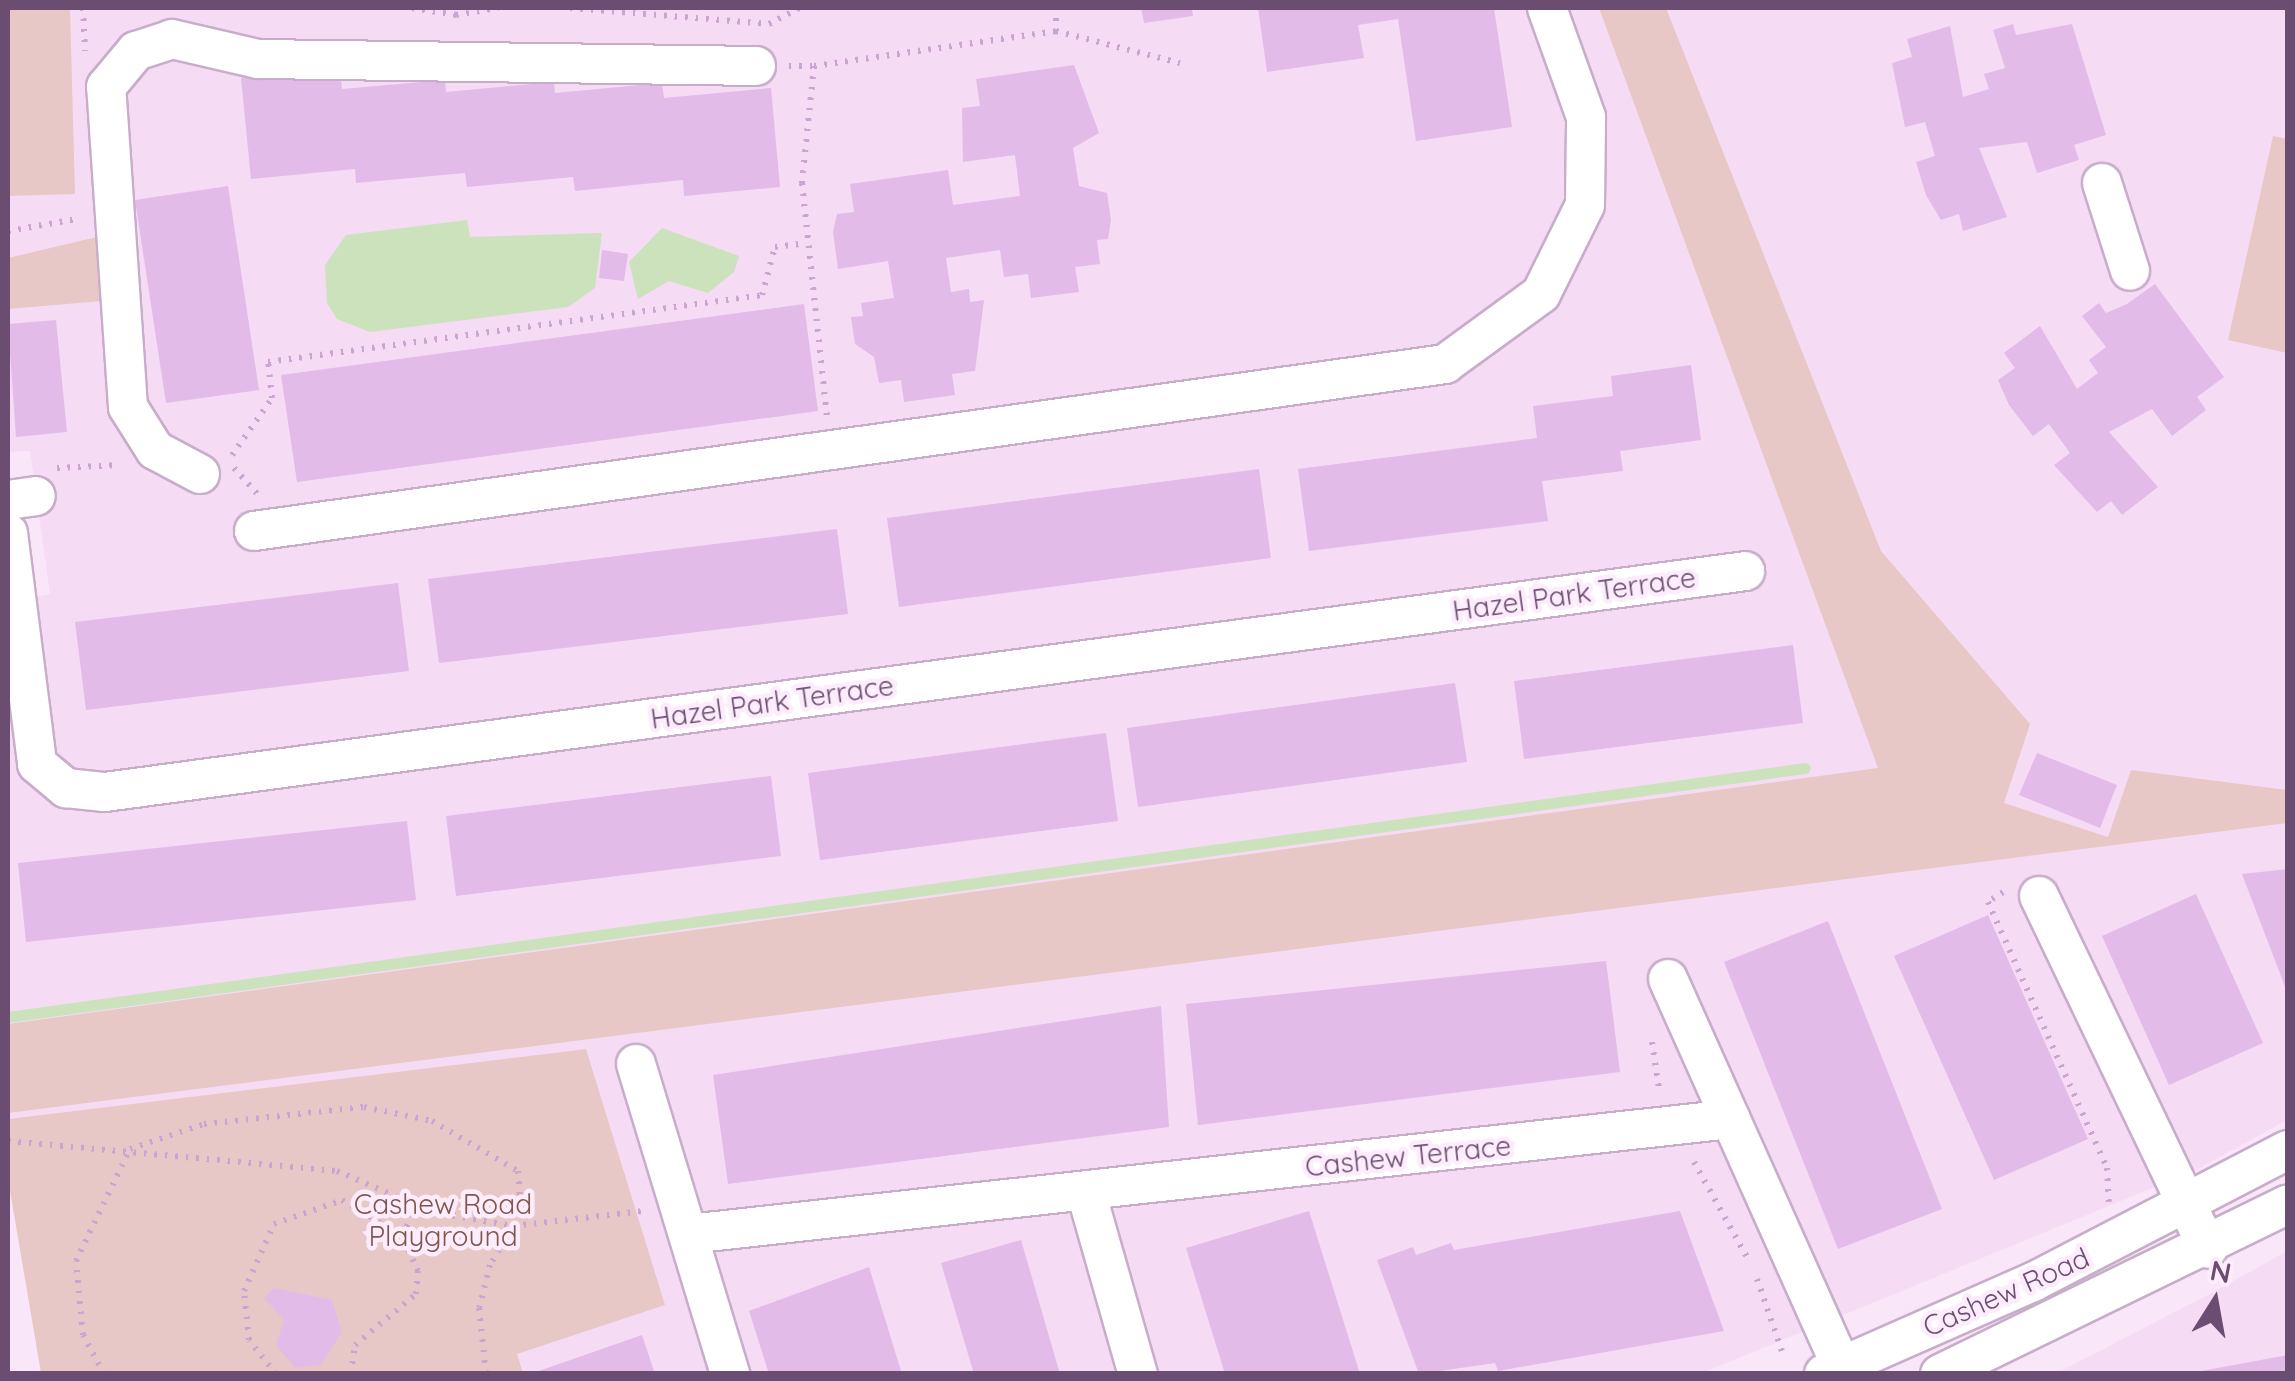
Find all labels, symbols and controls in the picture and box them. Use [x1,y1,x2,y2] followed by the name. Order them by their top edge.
[1450,560,1698,628] street label: Hazel Park Terrace
[648,668,896,736] street label: Hazel Park Terrace
[1303,1128,1513,1184] street label: Cashew Terrace
[354,1187,532,1253] park label: Cashew Road Playground
[1918,1240,2094,1344] street label: Cashew Road
[2165,1251,2265,1351] north arrow
[2207,1252,2234,1290] text: N

